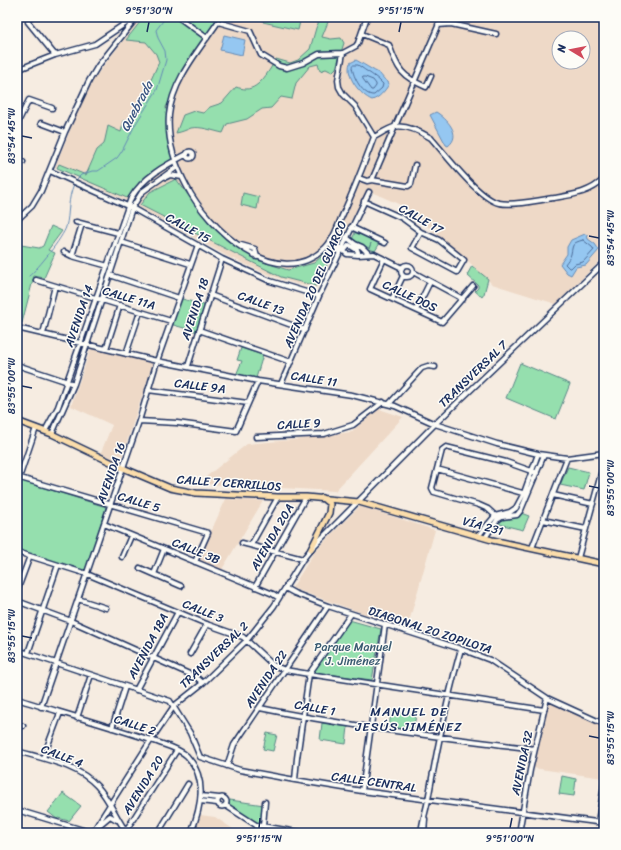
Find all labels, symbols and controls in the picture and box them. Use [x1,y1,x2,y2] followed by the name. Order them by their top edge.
[125,2,173,20] text: 9°51'30"N
[378,2,424,20] text: 9°51'15"N
[551,30,591,70] north arrow
[551,43,572,55] text: N
[114,76,160,136] water label: Quebrada
[3,108,21,164] text: 83°54'45"W
[395,197,448,241] street label: CALLE 17
[161,207,215,249] street label: CALLE 15
[602,210,620,266] text: 83°54'45"W
[277,216,353,352] street label: AVENIDA 20 DEL GUARCO
[379,274,442,319] street label: CALLE DOS
[174,275,215,344] street label: AVENIDA 18
[100,280,158,317] street label: CALLE 11A
[58,281,100,351] street label: AVENIDA 14
[235,284,288,322] street label: CALLE 13
[433,334,514,413] street label: TRANSVERSAL 7
[3,358,21,414] text: 83°55'00"W
[289,364,339,394] street label: CALLE 11
[173,372,227,400] street label: CALLE 9A
[277,412,321,436] street label: CALLE 9
[90,439,132,508] street label: AVENIDA 16
[602,460,620,516] text: 83°55'00"W
[176,468,283,498] street label: CALLE 7 CERRILLOS
[115,485,163,519] street label: CALLE 5
[243,499,300,576] street label: AVENIDA 20A
[460,510,506,542] street label: VÍA 231
[169,531,224,571] street label: CALLE 3B
[179,593,227,629] street label: CALLE 3
[365,600,495,660] street label: DIAGONAL 20 ZOPILOTA
[3,609,21,663] text: 83°55'15"W
[121,609,175,684] street label: AVENIDA 18A
[174,616,254,694] street label: TRANSVERSAL 2
[314,636,392,672] park label: Parque Manuel J. Jiménez
[238,646,294,713] street label: AVENIDA 22
[293,694,337,722] street label: CALLE 1
[354,700,463,738] district label: MANUEL DE JESÚS JIMÉNEZ
[111,708,159,742] street label: CALLE 2
[602,711,620,765] text: 83°55'15"W
[504,729,540,798] street label: AVENIDA 32
[38,738,87,774] street label: CALLE 4
[116,751,170,820] street label: AVENIDA 20
[330,765,418,799] street label: CALLE CENTRAL
[236,830,282,848] text: 9°51'15"N
[486,830,534,848] text: 9°51'00"N

